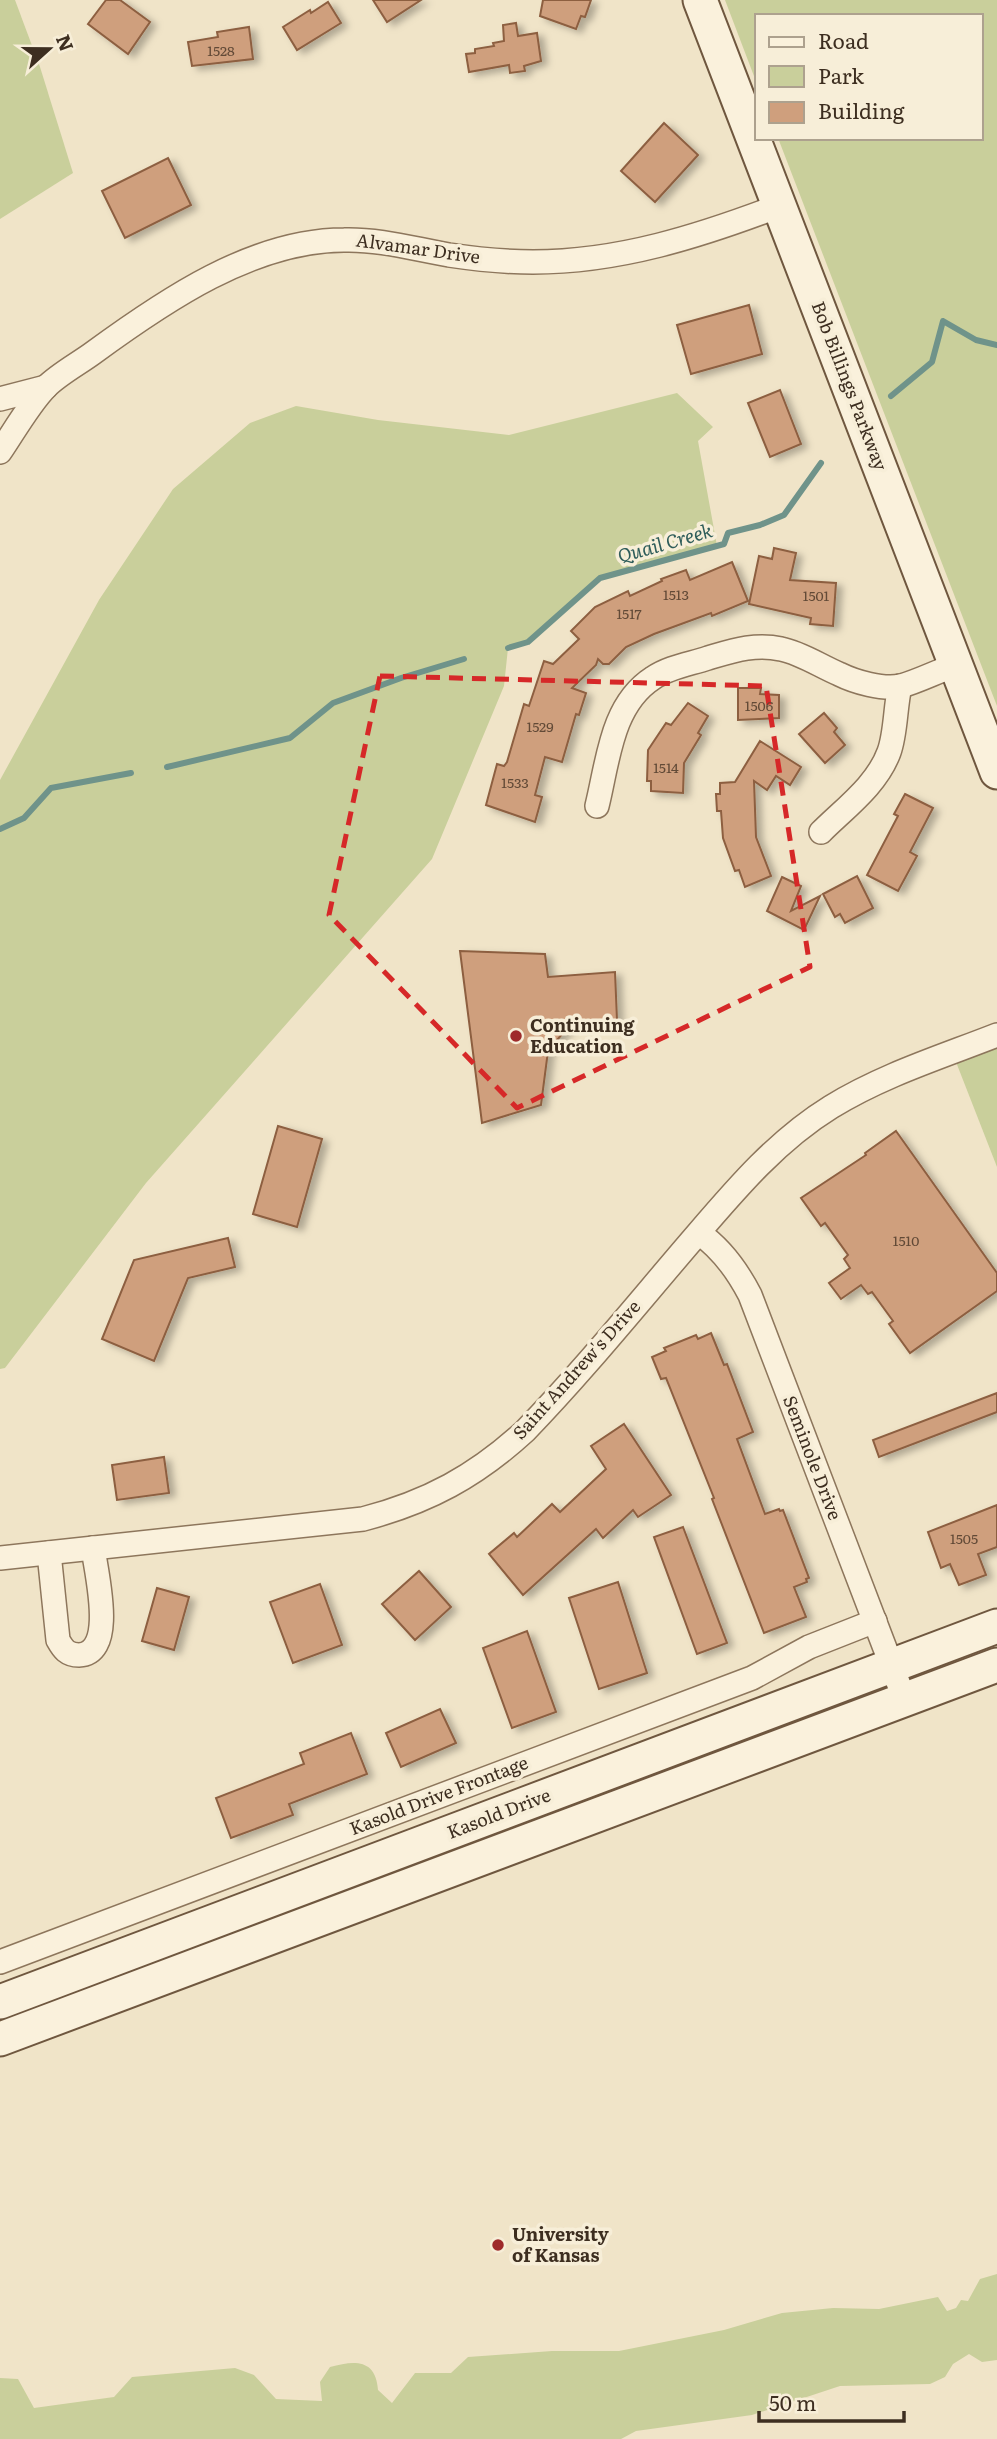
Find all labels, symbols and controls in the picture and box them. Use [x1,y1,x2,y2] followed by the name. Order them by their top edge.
[14,14,84,84] north arrow
[755,14,983,140] legend
[818,24,869,55] text: Road
[50,30,82,55] text: N
[207,40,235,60] house number: 1528
[818,59,864,90] text: Park
[818,94,905,125] text: Building
[354,225,482,270] street label: Alvamar Drive
[806,297,895,475] street label: Bob Billings Parkway
[614,515,716,569] water label: Quail Creek
[663,584,689,604] house number: 1513
[803,585,830,605] house number: 1501
[616,603,642,623] house number: 1517
[745,695,774,715] house number: 1506
[526,716,554,736] house number: 1529
[653,757,679,777] house number: 1514
[501,772,529,792] house number: 1533
[530,1011,636,1059] place label: Continuing Education
[508,1028,524,1044] marker: Continuing Education
[893,1230,919,1250] house number: 1510
[506,1293,646,1445] street label: Saint Andrew's Drive
[777,1391,850,1524] street label: Seminole Drive
[950,1528,978,1548] house number: 1505
[347,1752,531,1840] street label: Kasold Drive Frontage
[444,1784,554,1844] street label: Kasold Drive
[512,2220,609,2268] place label: University of Kansas
[490,2237,506,2253] marker: University of Kansas
[759,2380,904,2424] scale bar
[769,2386,816,2417] text: 50 m

